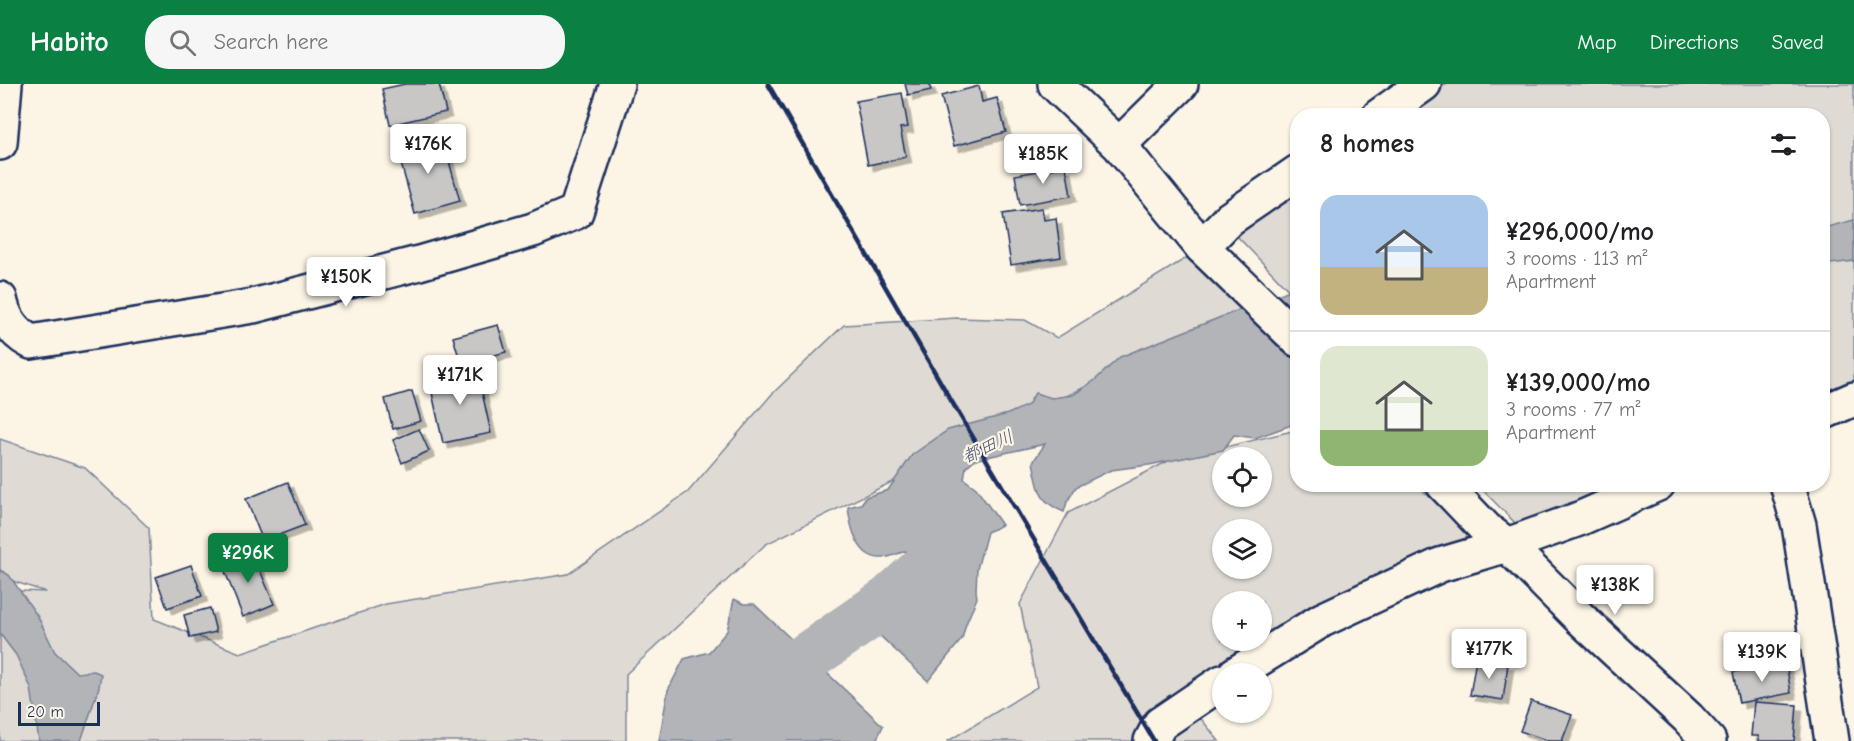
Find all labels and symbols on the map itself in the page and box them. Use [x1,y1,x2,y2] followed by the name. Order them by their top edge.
[386,124,470,175] pin: ¥176K
[1001,134,1085,185] pin: ¥185K
[304,257,388,308] pin: ¥150K
[418,355,502,406] pin: ¥171K
[959,426,1017,468] water label: 都田川
[206,533,290,584] pin: ¥296K
[1573,565,1657,616] pin: ¥138K
[1447,629,1531,680] pin: ¥177K
[1720,632,1804,683] pin: ¥139K
[18,699,100,726] scale bar

